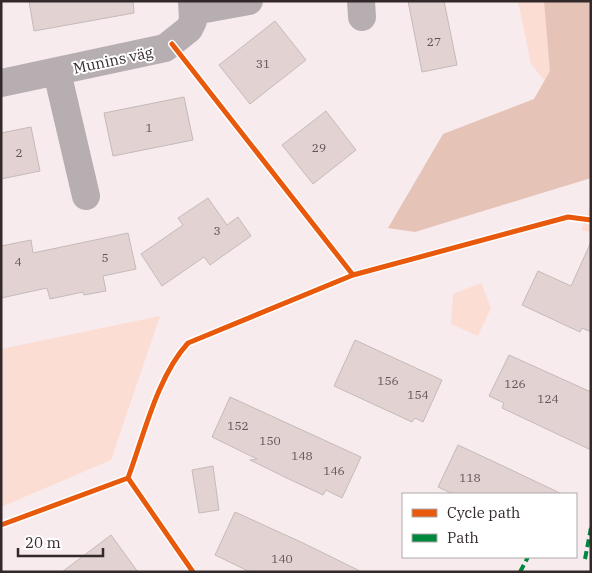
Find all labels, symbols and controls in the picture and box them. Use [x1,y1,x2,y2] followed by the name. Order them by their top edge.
[427,34,441,49] house number: 27
[71,42,155,78] street label: Munins väg
[256,56,270,71] house number: 31
[145,120,153,135] house number: 1
[312,140,326,155] house number: 29
[15,145,23,160] house number: 2
[213,223,221,238] house number: 3
[101,250,109,265] house number: 5
[14,254,22,269] house number: 4
[377,373,399,388] house number: 156
[504,376,526,391] house number: 126
[407,387,429,402] house number: 154
[537,391,559,406] house number: 124
[227,418,249,433] house number: 152
[259,433,281,448] house number: 150
[291,448,313,463] house number: 148
[323,463,345,478] house number: 146
[459,470,481,485] house number: 118
[402,493,577,558] legend
[447,503,520,522] text: Cycle path
[18,526,102,558] scale bar
[447,528,479,547] text: Path
[25,533,61,552] text: 20 m
[271,551,293,566] house number: 140

